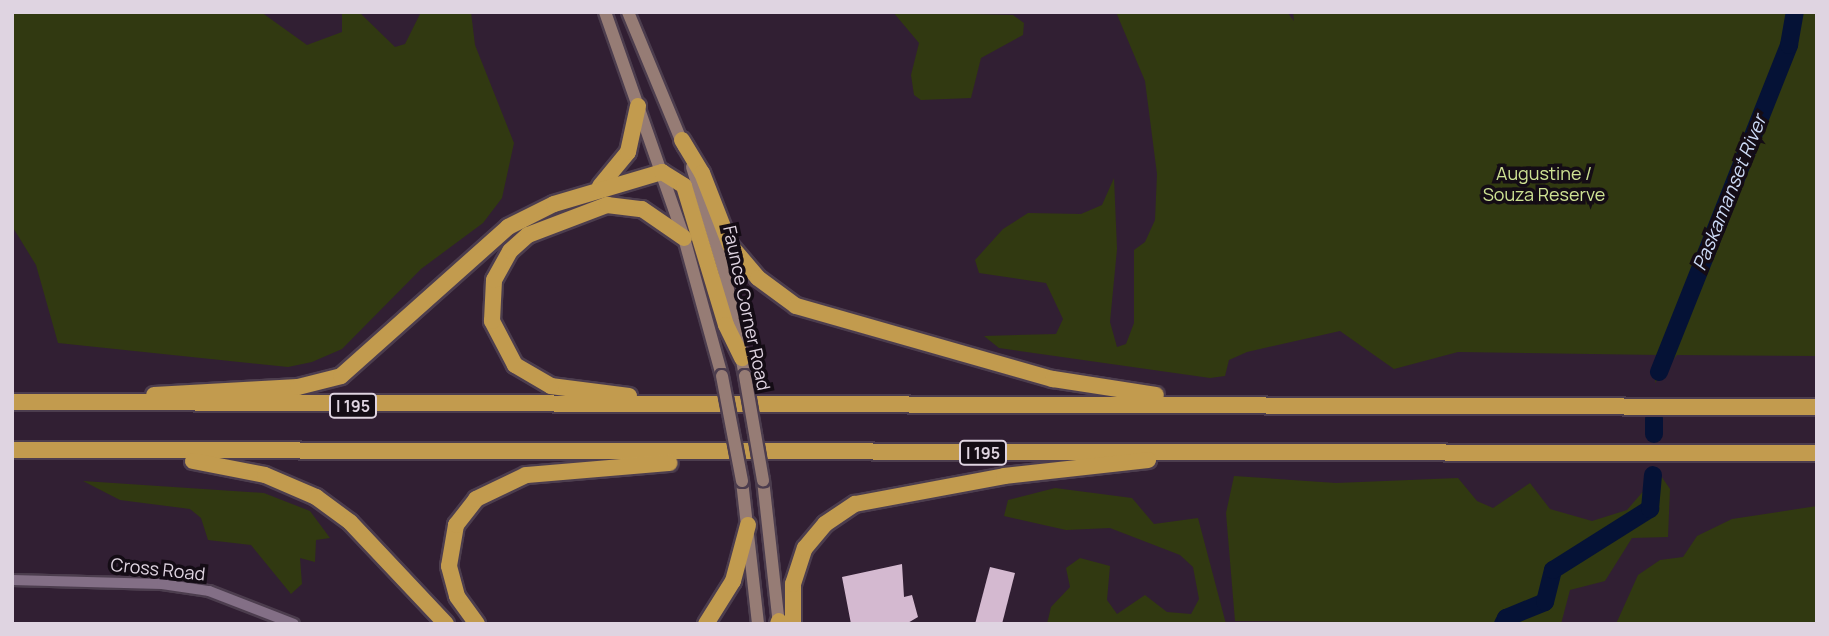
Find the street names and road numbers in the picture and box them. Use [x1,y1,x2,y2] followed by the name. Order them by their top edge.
[719,224,775,392] street label: Faunce Corner Road
[328,394,378,418] road number: I 195
[958,440,1007,466] road number: I 195
[110,553,206,585] street label: Cross Road

